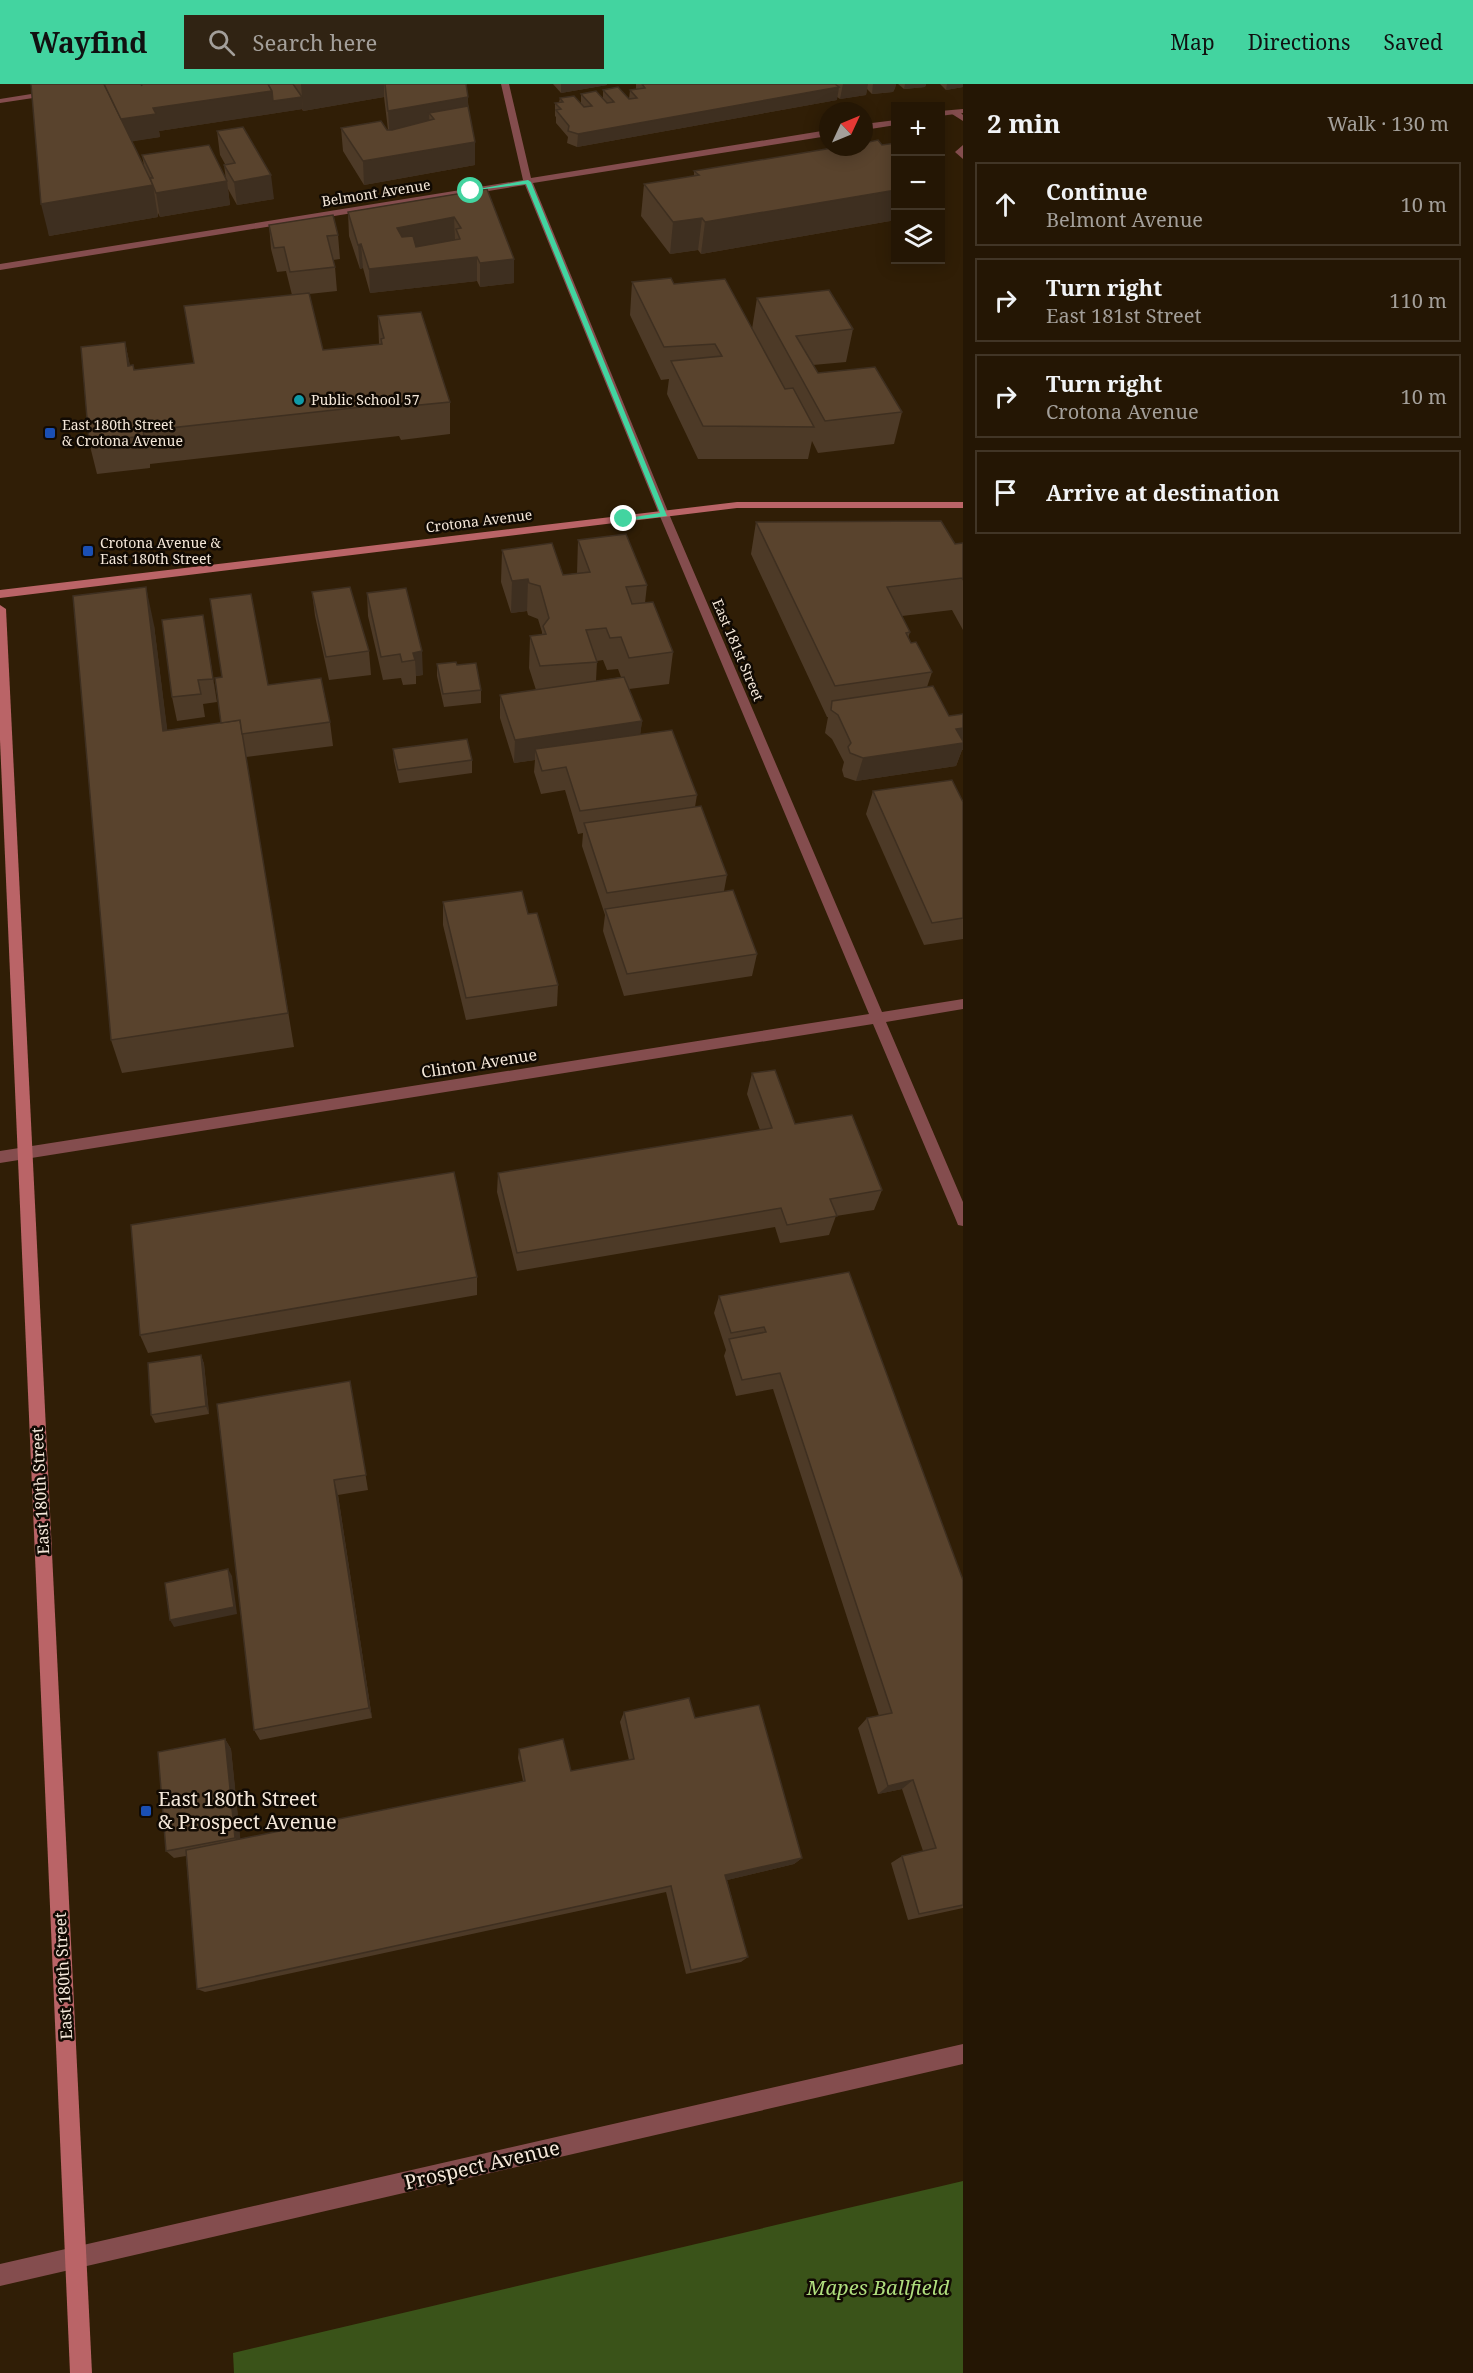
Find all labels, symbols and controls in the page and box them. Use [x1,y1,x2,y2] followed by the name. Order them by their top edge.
[184,15,604,69] search box
[30,23,148,61] text: Wayfind
[205,26,238,59] icon: search
[253,27,377,57] text: Search here
[1170,28,1215,56] text: Map
[1248,28,1350,56] text: Directions
[1383,28,1443,56] text: Saved
[819,102,873,156] north arrow
[891,102,945,264] map controls
[891,102,945,156] button: +
[987,105,1061,141] text: 2 min
[1327,110,1449,137] text: Walk · 130 m
[891,156,945,210] button: −
[320,175,432,210] street label: Belmont Avenue
[1046,176,1148,206] text: Continue
[457,177,483,203] route start
[989,188,1022,221] icon: ahead
[1401,191,1447,218] text: 10 m
[1046,206,1203,233] text: Belmont Avenue
[891,210,945,264] button: layers
[1046,272,1162,302] text: Turn right
[989,284,1022,317] icon: right
[1389,287,1447,314] text: 110 m
[1046,302,1202,329] text: East 181st Street
[1046,368,1162,398] text: Turn right
[989,380,1022,413] icon: right
[1401,383,1447,410] text: 10 m
[311,390,420,409] place label: Public School 57
[292,393,306,407] marker: Public School 57
[1046,398,1199,425] text: Crotona Avenue
[62,415,183,450] place label: East 180th Street & Crotona Avenue
[43,426,57,440] marker: East 180th Street & Crotona Avenue
[989,476,1022,509] icon: arrive
[1046,477,1280,507] text: Arrive at destination
[425,505,533,536] street label: Crotona Avenue
[610,505,636,531] route end
[100,533,222,568] place label: Crotona Avenue & East 180th Street
[81,544,95,558] marker: Crotona Avenue & East 180th Street
[708,596,769,704] street label: East 181st Street
[420,1043,538,1083] street label: Clinton Avenue
[26,1426,54,1555] street label: East 180th Street
[158,1785,337,1835] place label: East 180th Street & Prospect Avenue
[139,1804,153,1818] marker: East 180th Street & Prospect Avenue
[49,1911,77,2040] street label: East 180th Street
[402,2134,562,2196] street label: Prospect Avenue
[806,2274,950,2301] park label: Mapes Ballfield

